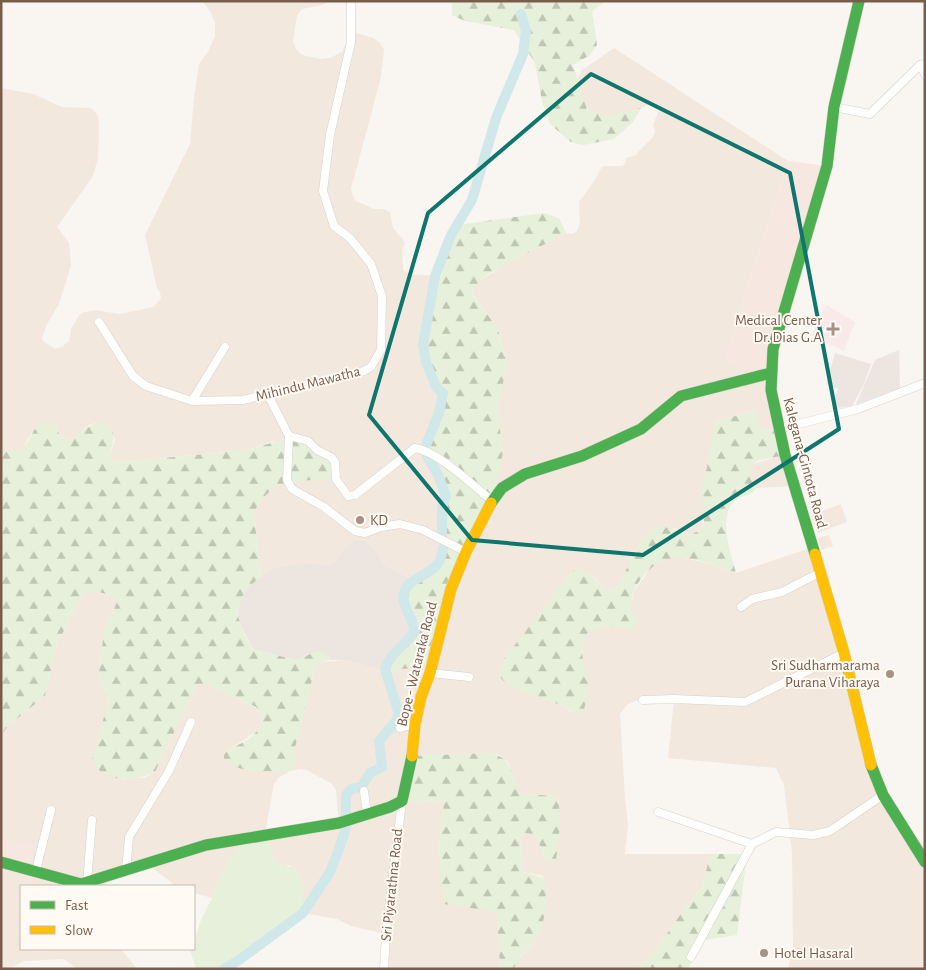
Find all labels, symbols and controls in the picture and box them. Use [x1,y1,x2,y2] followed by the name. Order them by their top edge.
[735,313,822,345] place label: Medical Center Dr. Dias G.A
[826,322,840,336] marker: Medical Center Dr. Dias G.A
[254,364,362,404] street label: Mihindu Mawatha
[780,396,830,530] street label: Kalegana-Gintota Road
[370,513,388,528] place label: KD
[354,514,366,526] marker: KD
[394,600,440,728] street label: Bope - Wataraka Road
[771,658,880,690] place label: Sri Sudharmarama Purana Viharaya
[884,668,896,680] marker: Sri Sudharmarama Purana Viharaya
[379,828,405,942] street label: Sri Piyarathna Road
[20,885,195,950] legend
[65,898,89,913] text: Fast
[65,923,93,938] text: Slow
[774,946,854,961] place label: Hotel Hasaral
[758,947,770,959] marker: Hotel Hasaral

